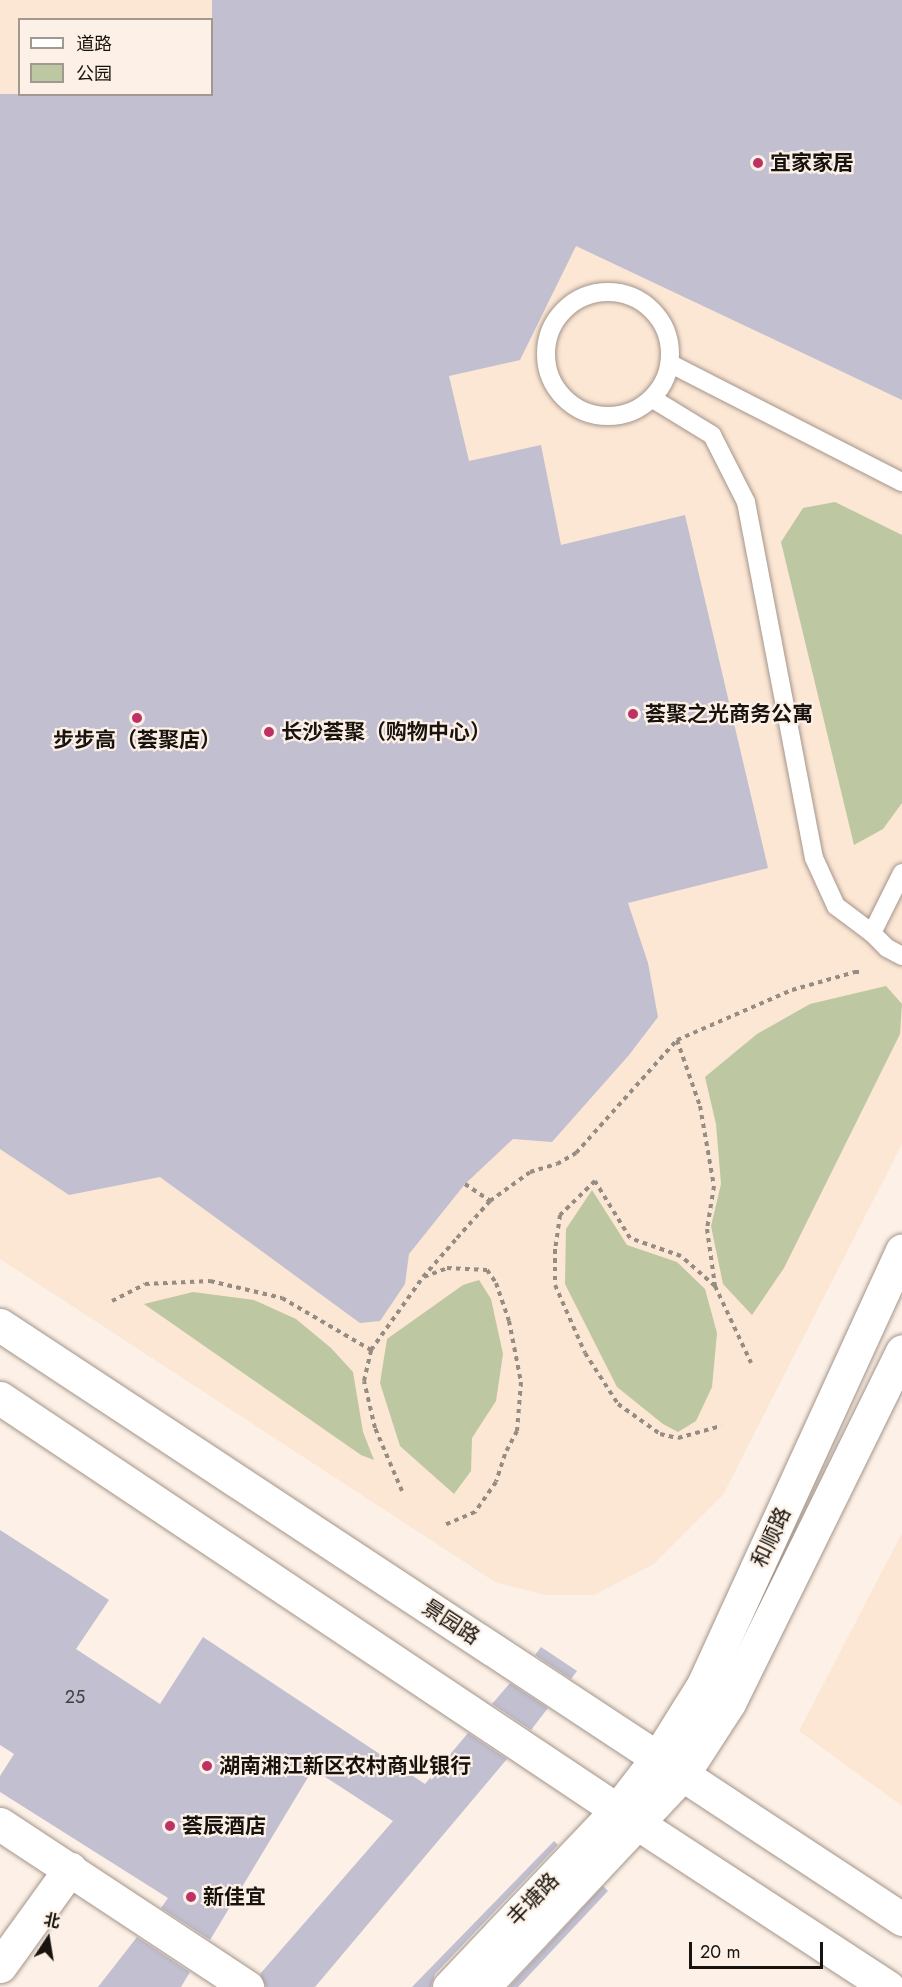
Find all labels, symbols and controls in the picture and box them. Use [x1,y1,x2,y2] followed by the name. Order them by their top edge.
[18,18,213,96] legend
[76,31,112,57] text: 道路
[76,61,112,87] text: 公园
[770,150,854,176] place label: 宜家家居
[751,156,765,170] marker: 宜家家居
[645,701,813,727] place label: 荟聚之光商务公寓
[626,707,640,721] marker: 荟聚之光商务公寓
[130,711,144,725] marker: 步步高（荟聚店）
[281,719,491,745] place label: 长沙荟聚（购物中心）
[262,725,276,739] marker: 长沙荟聚（购物中心）
[53,727,221,753] place label: 步步高（荟聚店）
[746,1503,796,1571] street label: 和顺路
[418,1594,484,1650] street label: 景园路
[65,1686,85,1708] house number: 25
[219,1753,471,1779] place label: 湖南湘江新区农村商业银行
[200,1759,214,1773] marker: 湖南湘江新区农村商业银行
[182,1813,266,1839] place label: 荟辰酒店
[163,1819,177,1833] marker: 荟辰酒店
[502,1868,564,1930] street label: 丰塘路
[203,1884,266,1910] place label: 新佳宜
[184,1890,198,1904] marker: 新佳宜
[42,1908,62,1934] text: 北
[18,1909,78,1969] north arrow
[692,1930,826,1968] scale bar
[700,1939,740,1965] text: 20 m

